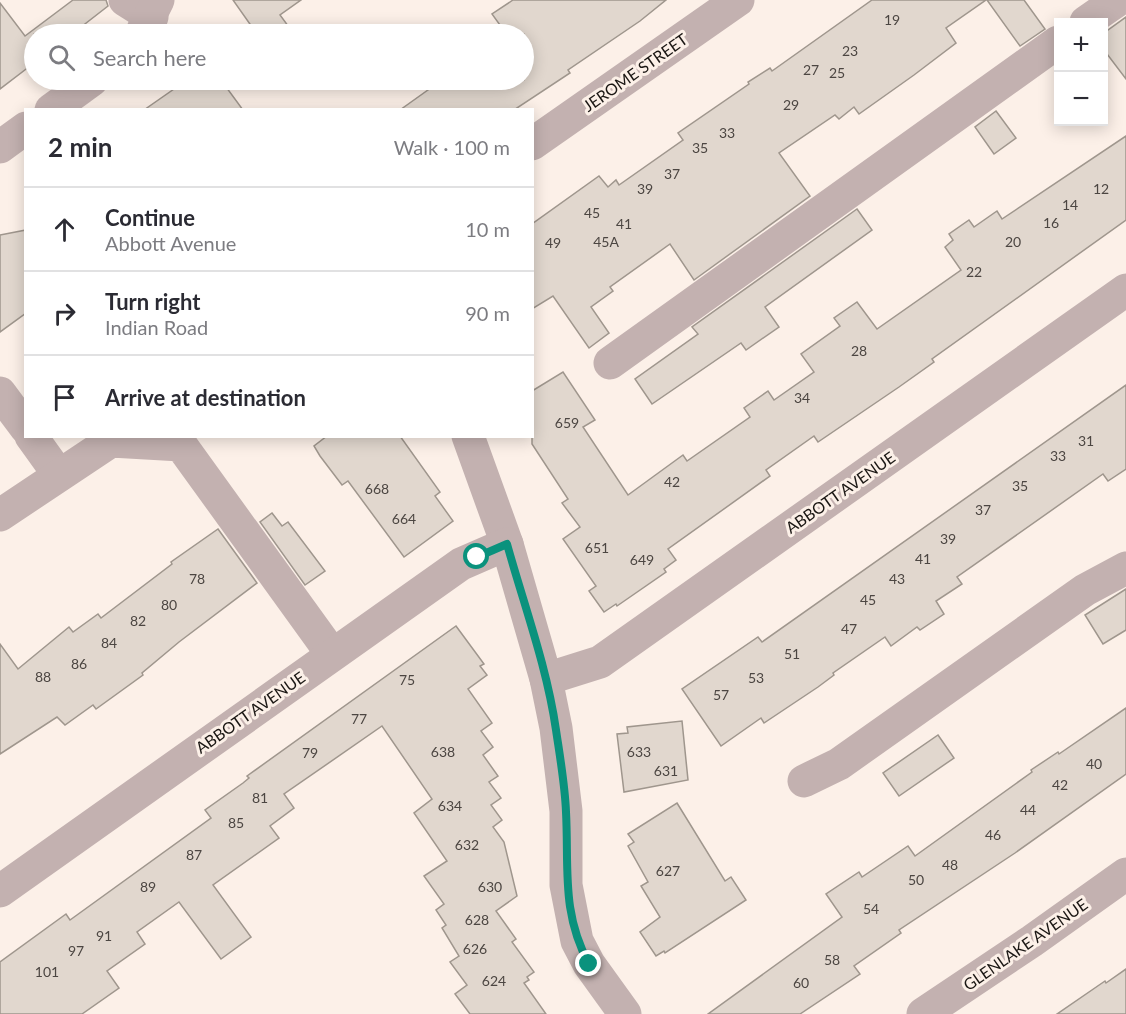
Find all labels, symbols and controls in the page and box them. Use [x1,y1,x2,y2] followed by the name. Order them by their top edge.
[884,11,900,28] house number: 19
[1054,18,1108,126] map controls
[1054,18,1108,72] button: +
[24,24,534,90] search box
[579,29,691,115] street label: JEROME STREET
[45,41,78,74] icon: search
[842,42,858,59] house number: 23
[93,44,206,71] text: Search here
[803,61,819,78] house number: 27
[829,64,845,81] house number: 25
[1054,72,1108,126] button: −
[783,96,799,113] house number: 29
[719,124,735,141] house number: 33
[48,131,112,163] text: 2 min
[394,135,510,159] text: Walk · 100 m
[692,139,708,156] house number: 35
[664,165,680,182] house number: 37
[637,180,653,197] house number: 39
[1093,180,1109,197] house number: 12
[1062,196,1078,213] house number: 14
[105,204,195,231] text: Continue
[584,204,600,221] house number: 45
[48,213,81,246] icon: ahead
[1043,214,1059,231] house number: 16
[616,215,632,232] house number: 41
[465,217,510,241] text: 10 m
[105,231,236,255] text: Abbott Avenue
[593,233,619,250] house number: 45A
[1005,233,1021,250] house number: 20
[545,234,561,251] house number: 49
[966,263,982,280] house number: 22
[105,288,200,315] text: Turn right
[48,297,81,330] icon: right
[465,301,510,325] text: 90 m
[105,315,208,339] text: Indian Road
[851,342,867,359] house number: 28
[48,381,81,414] icon: arrive
[105,384,306,411] text: Arrive at destination
[794,389,810,406] house number: 34
[555,414,579,431] house number: 659
[1078,432,1094,449] house number: 31
[782,447,898,537] street label: ABBOTT AVENUE
[1050,447,1066,464] house number: 33
[664,473,680,490] house number: 42
[1012,477,1028,494] house number: 35
[365,480,389,497] house number: 668
[975,501,991,518] house number: 37
[392,510,416,527] house number: 664
[940,530,956,547] house number: 39
[585,539,609,556] house number: 651
[463,543,489,569] route start
[915,550,931,567] house number: 41
[630,551,654,568] house number: 649
[189,570,205,587] house number: 78
[889,570,905,587] house number: 43
[860,591,876,608] house number: 45
[161,596,177,613] house number: 80
[130,612,146,629] house number: 82
[841,620,857,637] house number: 47
[101,634,117,651] house number: 84
[784,645,800,662] house number: 51
[71,655,87,672] house number: 86
[192,667,308,757] street label: ABBOTT AVENUE
[35,668,51,685] house number: 88
[748,669,764,686] house number: 53
[399,671,415,688] house number: 75
[713,686,729,703] house number: 57
[351,710,367,727] house number: 77
[431,743,455,760] house number: 638
[627,743,651,760] house number: 633
[302,744,318,761] house number: 79
[1086,755,1102,772] house number: 40
[654,762,678,779] house number: 631
[1052,776,1068,793] house number: 42
[252,789,268,806] house number: 81
[438,797,462,814] house number: 634
[1020,801,1036,818] house number: 44
[228,814,244,831] house number: 85
[985,826,1001,843] house number: 46
[455,836,479,853] house number: 632
[186,846,202,863] house number: 87
[942,856,958,873] house number: 48
[656,862,680,879] house number: 627
[908,871,924,888] house number: 50
[140,878,156,895] house number: 89
[478,878,502,895] house number: 630
[959,894,1091,994] street label: GLENLAKE AVENUE
[863,900,879,917] house number: 54
[465,911,489,928] house number: 628
[96,927,112,944] house number: 91
[463,940,487,957] house number: 626
[68,942,84,959] house number: 97
[575,950,601,976] route end
[824,951,840,968] house number: 58
[35,963,59,980] house number: 101
[482,972,506,989] house number: 624
[793,974,809,991] house number: 60

